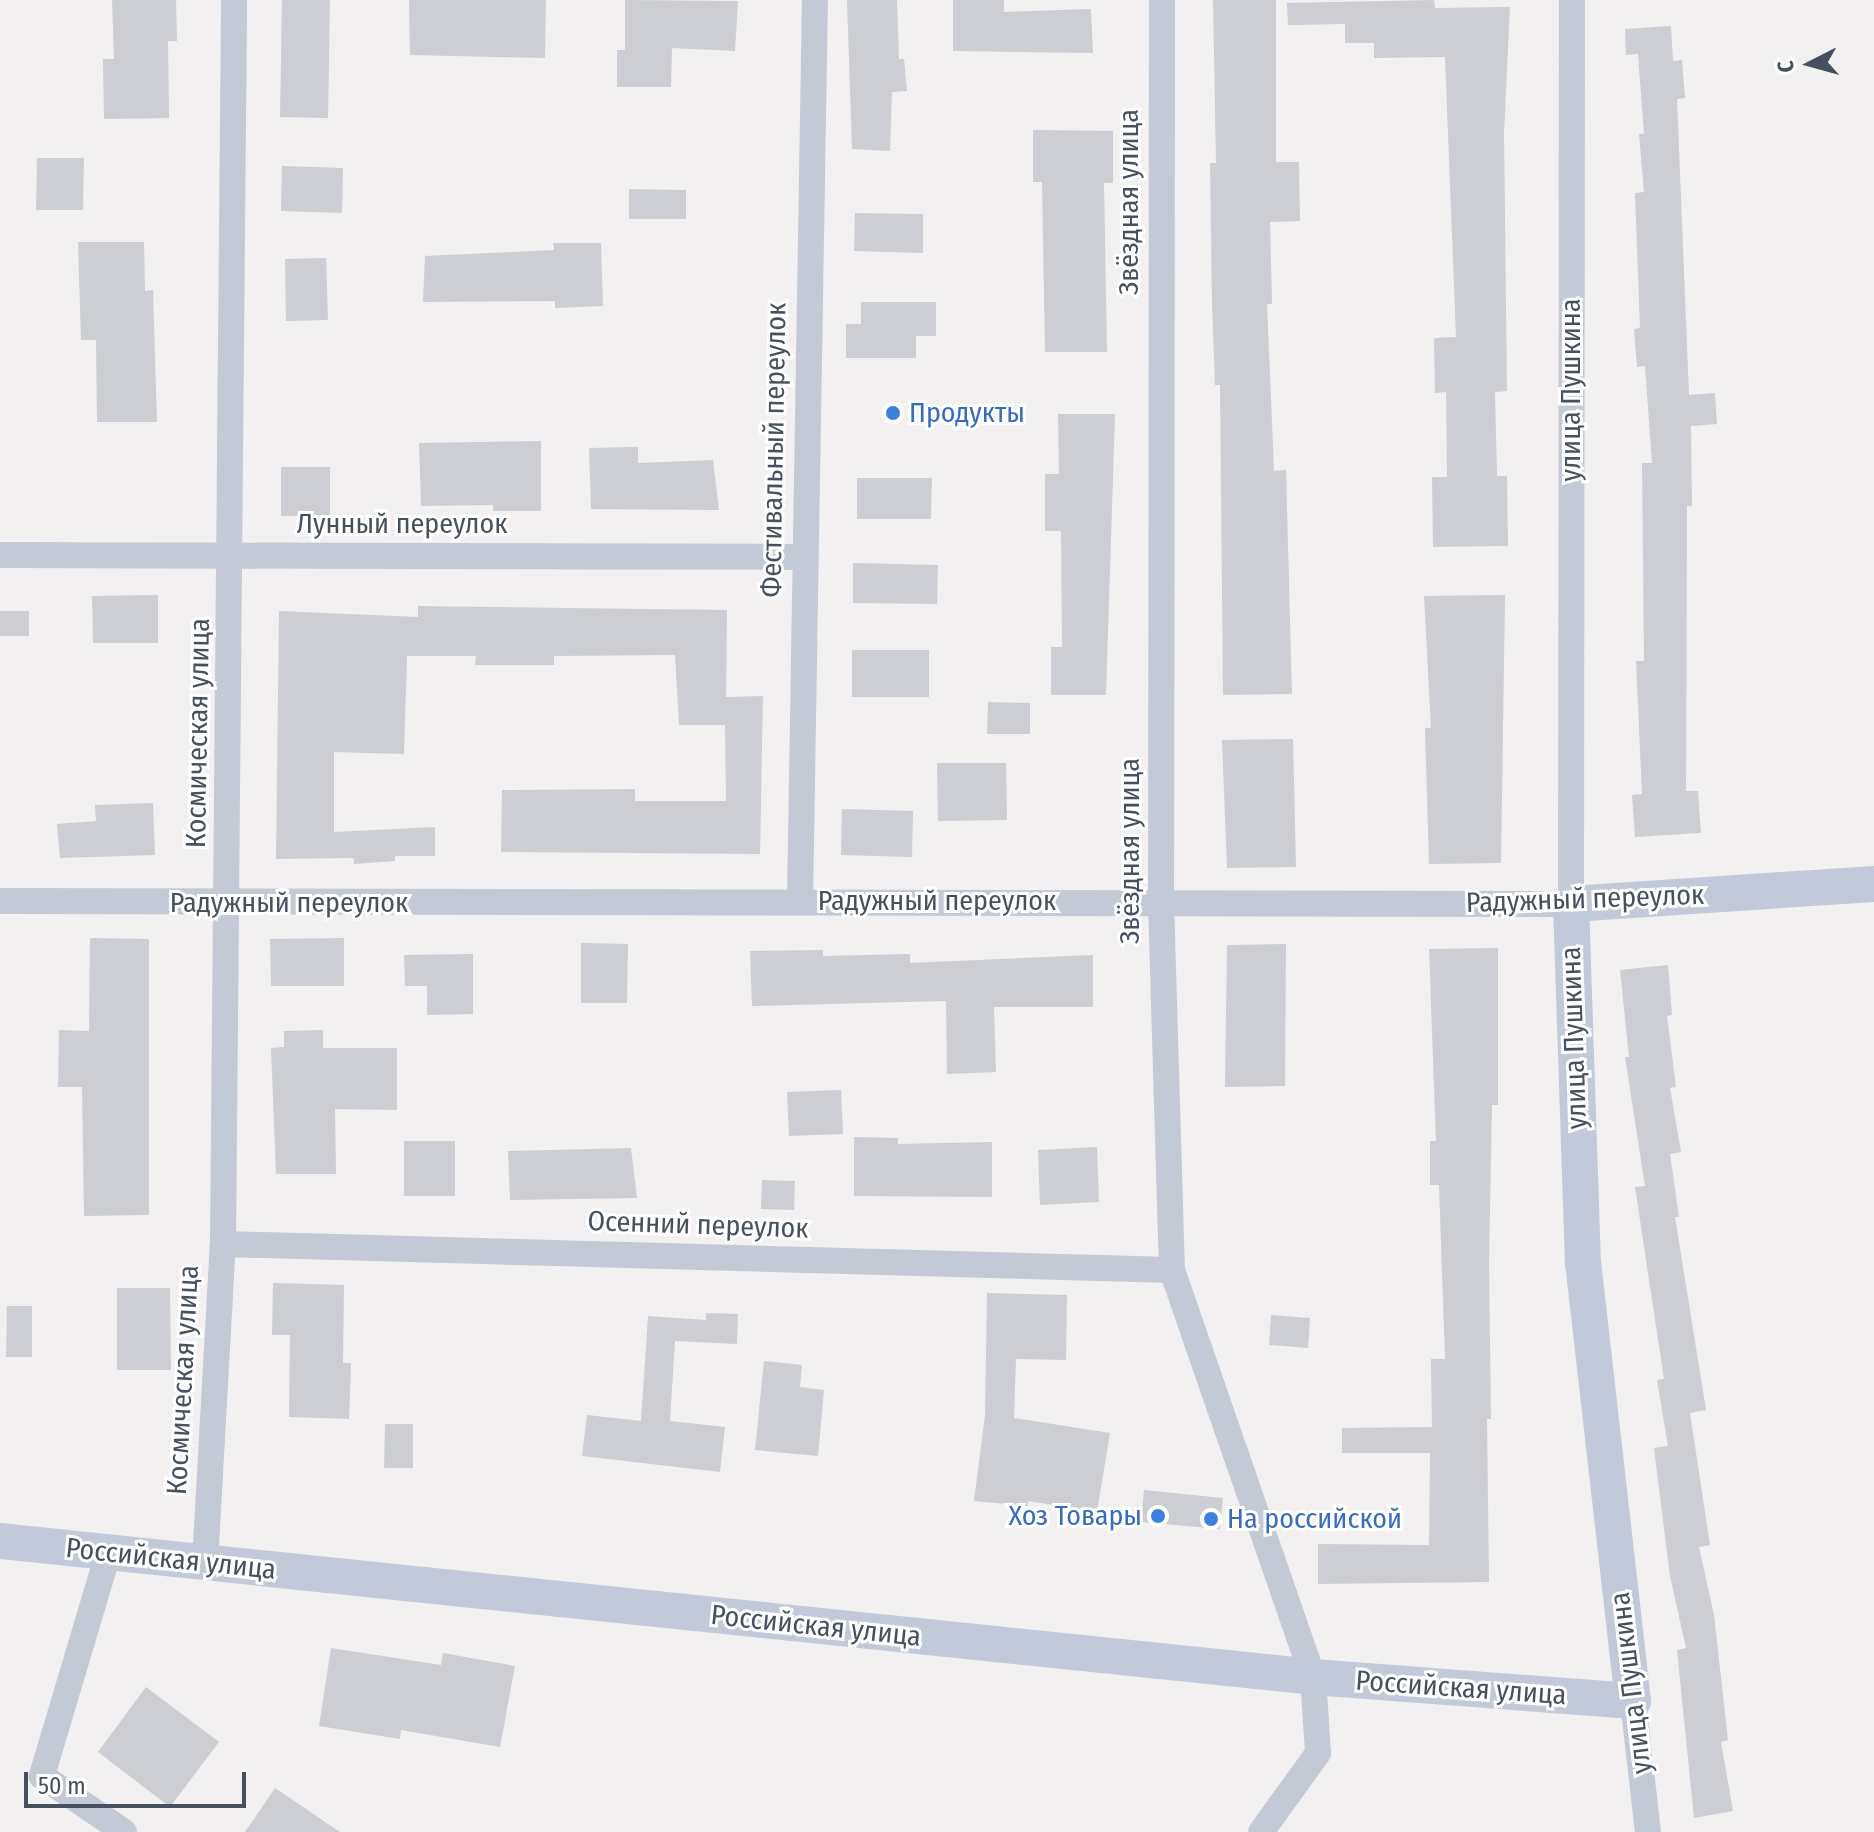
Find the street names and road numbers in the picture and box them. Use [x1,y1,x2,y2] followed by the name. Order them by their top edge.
[1112,109,1146,295] street label: Звёздная улица
[1554,299,1588,481] street label: улица Пушкина
[755,302,793,598] street label: Фестивальный переулок
[297,507,507,541] street label: Лунный переулок
[179,618,217,848] street label: Космическая улица
[1113,758,1147,944] street label: Звёздная улица
[1465,878,1705,920] street label: Радужный переулок
[818,884,1056,918] street label: Радужный переулок
[170,886,408,920] street label: Радужный переулок
[1554,946,1594,1130] street label: улица Пушкина
[587,1204,809,1246] street label: Осенний переулок
[160,1264,206,1496] street label: Космическая улица
[64,1531,278,1587] street label: Российская улица
[1603,1590,1659,1776] street label: улица Пушкина
[709,1598,923,1654] street label: Российская улица
[1355,1664,1567,1712] street label: Российская улица

